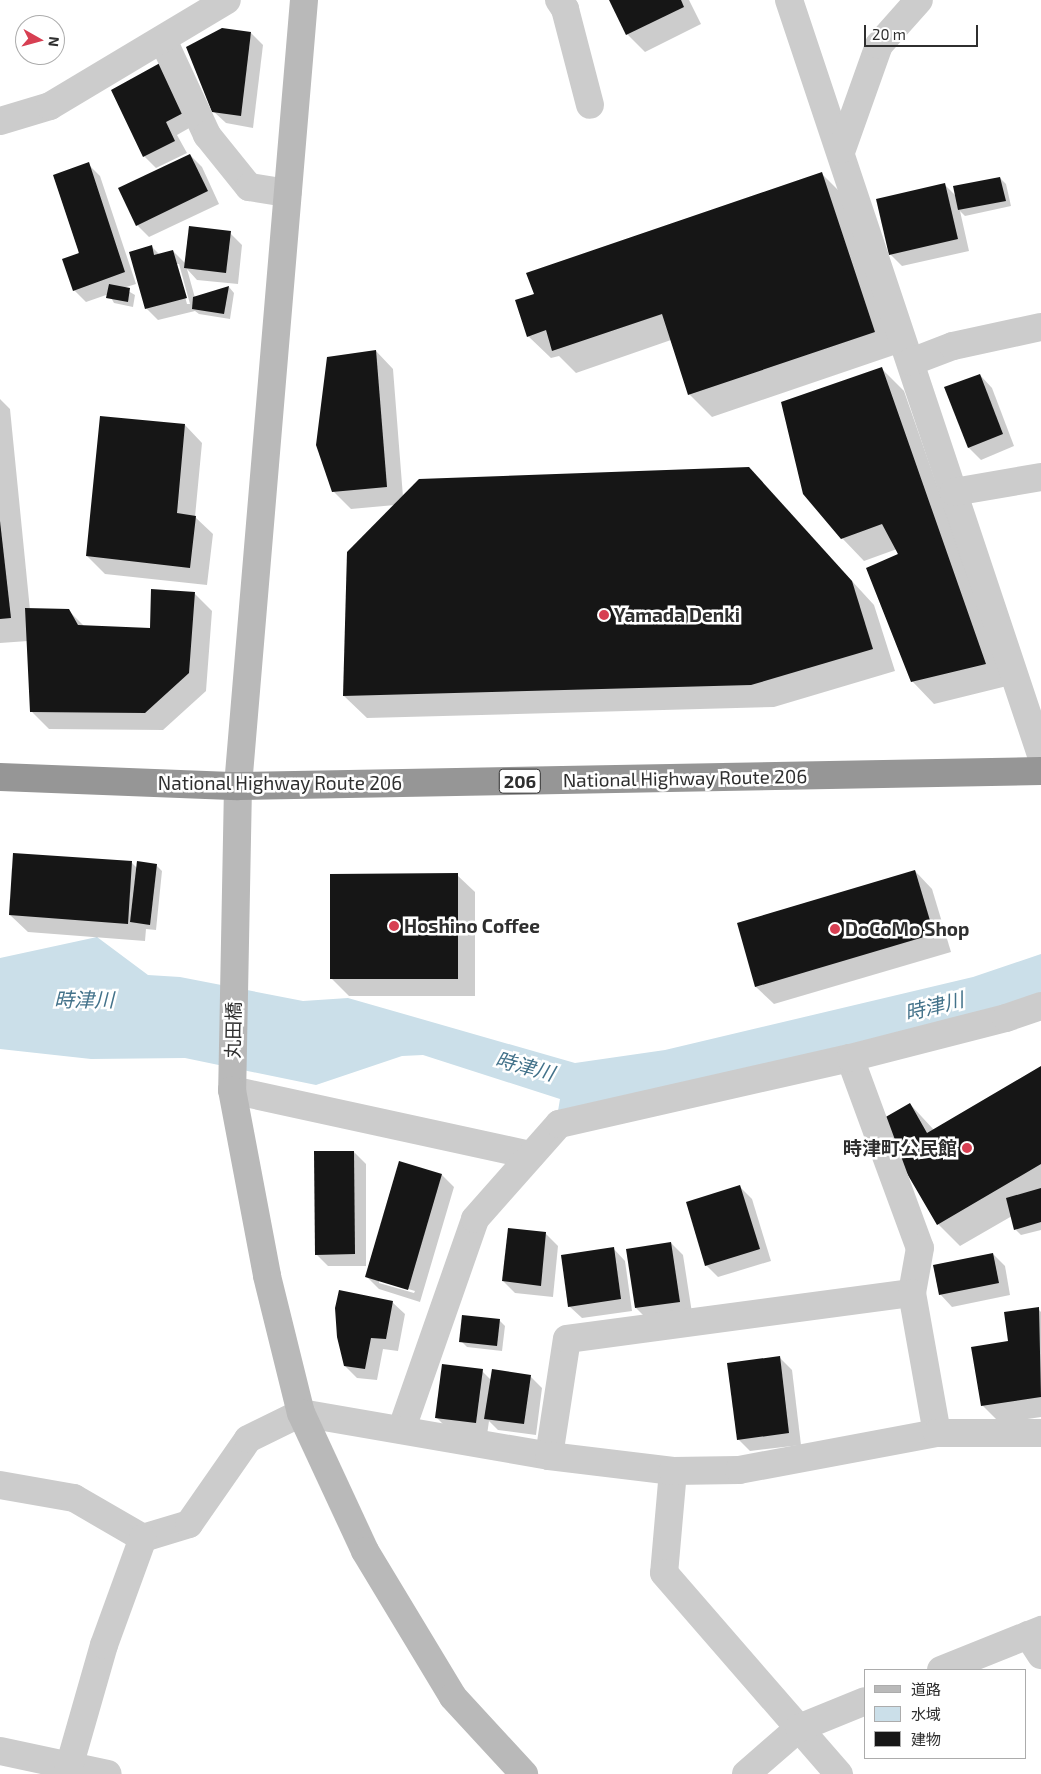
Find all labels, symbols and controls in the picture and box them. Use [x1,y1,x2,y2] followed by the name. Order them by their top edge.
[15,15,65,65] north arrow
[866,15,980,47] scale bar
[872,25,906,43] text: 20 m
[45,36,63,48] text: N
[614,604,740,626] place label: Yamada Denki
[598,609,610,621] marker: Yamada Denki
[562,764,808,792] street label: National Highway Route 206
[499,766,541,796] road number: 206
[157,772,403,794] street label: National Highway Route 206
[404,915,540,937] place label: Hoshino Coffee
[845,918,969,940] place label: DoCoMo Shop
[388,920,400,932] marker: Hoshino Coffee
[829,923,841,935] marker: DoCoMo Shop
[54,987,114,1011] water label: 時津川
[902,987,966,1025] water label: 時津川
[221,1001,245,1059] street label: 丸田橋
[493,1047,557,1085] water label: 時津川
[843,1137,957,1159] place label: 時津町公民館
[961,1142,973,1154] marker: 時津町公民館
[864,1669,1026,1759] legend
[911,1680,941,1698] text: 道路
[911,1705,941,1723] text: 水域
[911,1730,941,1748] text: 建物

